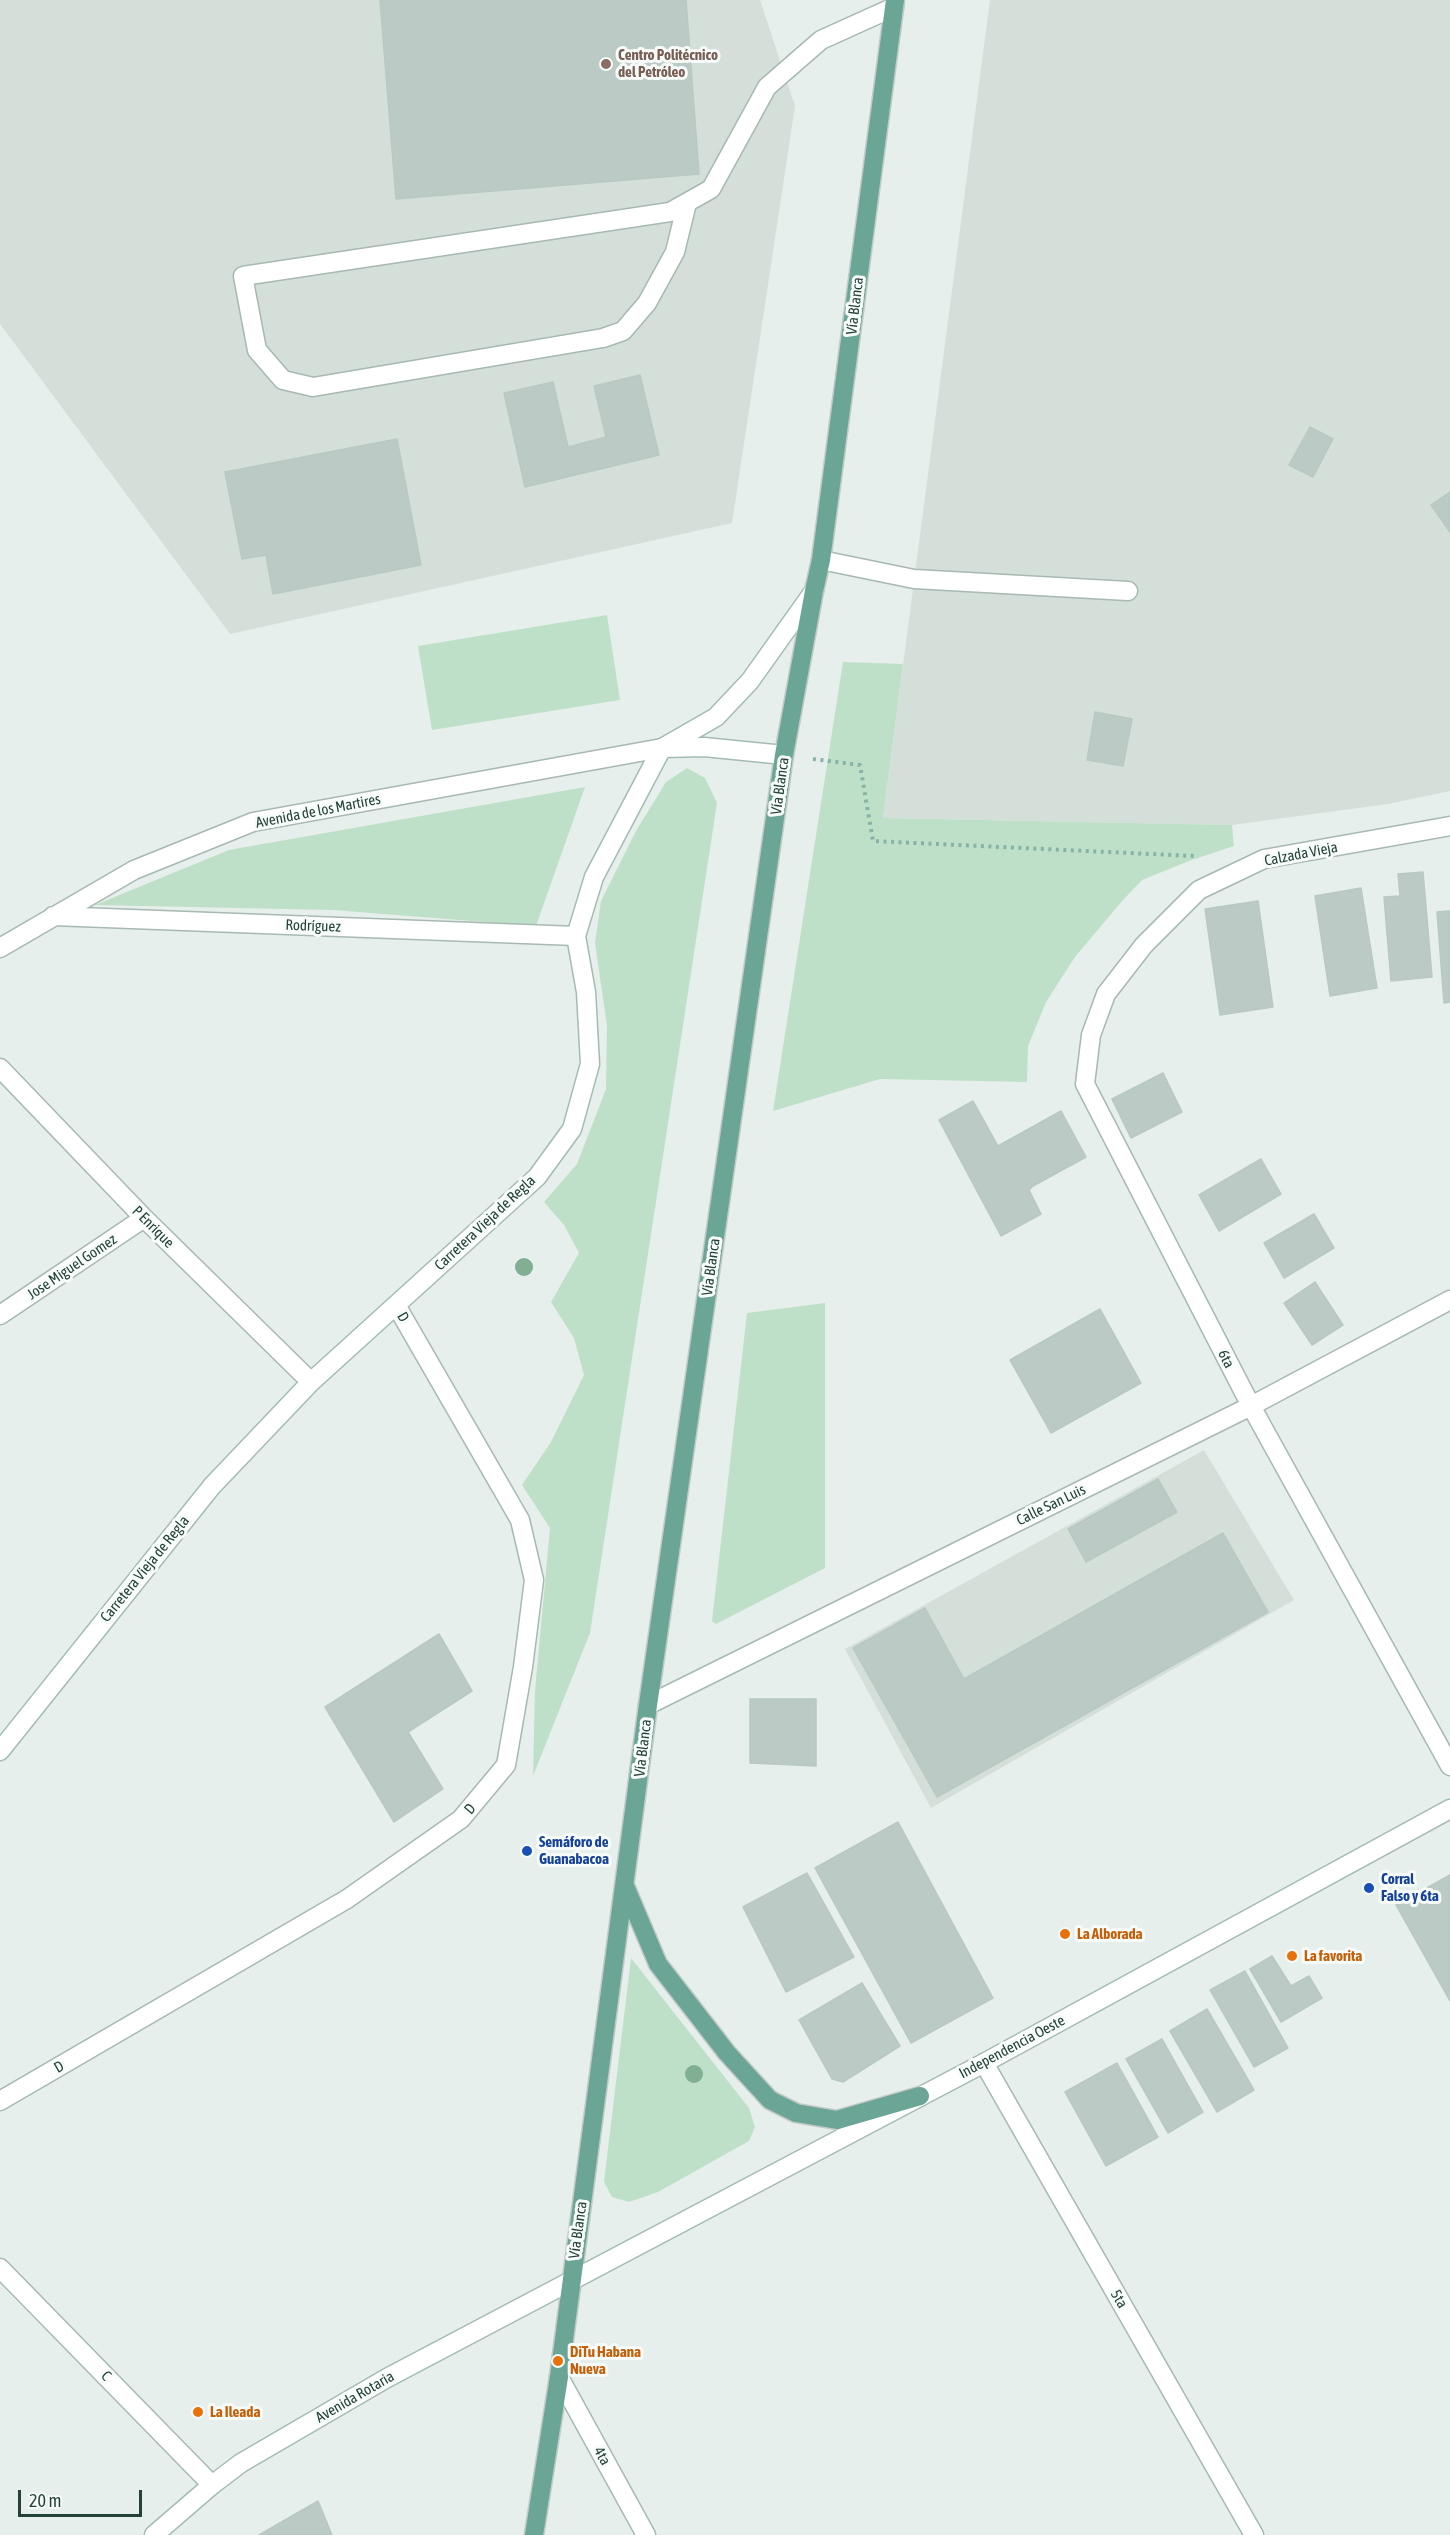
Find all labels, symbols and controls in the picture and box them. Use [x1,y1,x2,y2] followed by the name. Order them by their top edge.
[618,46,718,81] place label: Centro Politécnico del Petróleo
[599,57,613,71] marker: Centro Politécnico del Petróleo
[843,276,867,336] street label: Vía Blanca
[767,756,793,816] street label: Vía Blanca
[254,790,382,832] street label: Avenida de los Martires
[1263,838,1339,870] street label: Calzada Vieja
[285,916,341,936] street label: Rodríguez
[431,1172,539,1274] street label: Carretera Vieja de Regla
[128,1202,178,1252] street label: P Enrique
[24,1230,120,1304] street label: Jose Miguel Gomez
[698,1237,724,1297] street label: Vía Blanca
[393,1309,413,1325] street label: D
[1214,1347,1238,1371] street label: 6ta
[1013,1481,1089,1529] street label: Calle San Luis
[97,1512,193,1626] street label: Carretera Vieja de Regla
[631,1718,655,1778] street label: Vía Blanca
[460,1800,480,1818] street label: D
[539,1833,609,1868] place label: Semáforo de Guanabacoa
[520,1844,534,1858] marker: Semáforo de Guanabacoa
[1381,1870,1439,1905] place label: Corral Falso y 6ta
[1362,1881,1376,1895] marker: Corral Falso y 6ta
[1077,1925,1143,1943] place label: La Alborada
[1058,1927,1072,1941] marker: La Alborada
[1304,1947,1362,1965] place label: La favorita
[1285,1949,1299,1963] marker: La favorita
[956,2012,1068,2082] street label: Independencia Oeste
[51,2057,67,2077] street label: D
[565,2200,591,2260] street label: Vía Blanca
[1107,2287,1131,2311] street label: 5ta
[570,2343,641,2378] place label: DiTu Habana Nueva
[551,2354,565,2368] marker: DiTu Habana Nueva
[97,2367,115,2385] street label: C
[313,2367,397,2427] street label: Avenida Rotaria
[210,2403,260,2421] place label: La Ileada
[191,2405,205,2419] marker: La Ileada
[590,2444,614,2468] street label: 4ta
[21,2478,146,2516] scale bar
[29,2490,61,2511] text: 20 m

